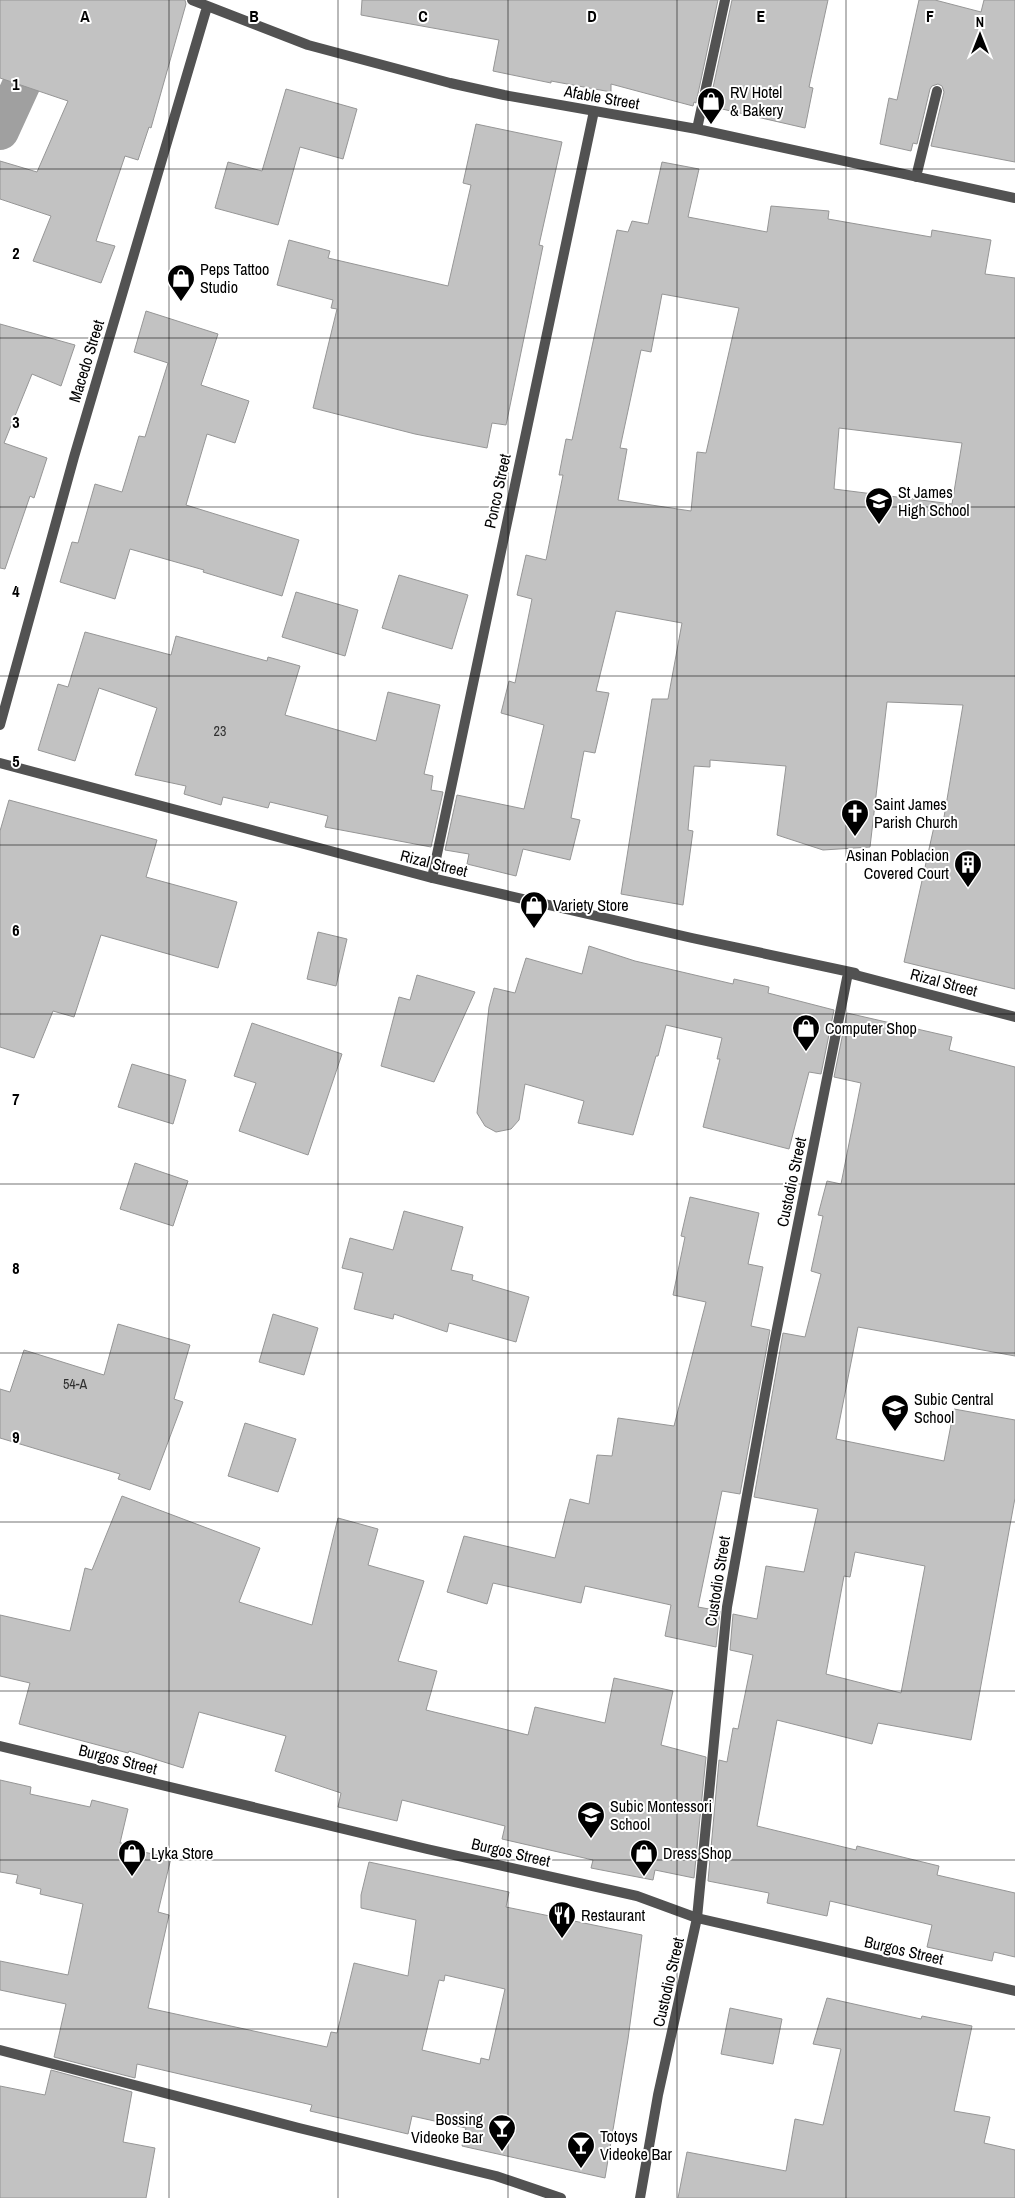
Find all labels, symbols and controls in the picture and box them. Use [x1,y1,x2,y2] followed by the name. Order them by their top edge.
[80,5,90,27] text: A
[249,5,259,27] text: B
[418,5,428,27] text: C
[587,5,597,27] text: D
[757,5,766,27] text: E
[926,5,934,27] text: F
[955,10,1005,60] north arrow
[976,13,984,31] text: N
[12,73,20,95] text: 1
[562,79,642,114] street label: Afable Street
[730,81,784,121] place label: RV Hotel & Bakery
[696,86,726,125] shop icon: RV Hotel & Bakery
[12,242,20,264] text: 2
[200,258,269,298] place label: Peps Tattoo Studio
[166,263,196,302] shop icon: Peps Tattoo Studio
[63,317,109,405] street label: Macedo Street
[12,411,20,433] text: 3
[478,451,516,530] street label: Ponco Street
[898,481,970,521] place label: St James High School
[864,486,894,525] school or university icon: St James High School
[12,580,20,602] text: 4
[214,722,226,740] house number: 23
[12,750,20,772] text: 5
[874,793,958,833] place label: Saint James Parish Church
[840,798,870,837] church icon: Saint James Parish Church
[398,844,470,882] street label: Rizal Street
[845,844,949,884] place label: Asinan Poblacion Covered Court
[953,849,983,888] building icon: Asinan Poblacion Covered Court
[519,890,549,929] shop icon: Variety Store
[553,894,629,916] place label: Variety Store
[12,919,20,941] text: 6
[908,963,980,1002] street label: Rizal Street
[791,1013,821,1052] shop icon: Computer Shop
[825,1017,917,1039] place label: Computer Shop
[12,1088,20,1110] text: 7
[771,1135,811,1229] street label: Custodio Street
[12,1257,20,1279] text: 8
[63,1375,87,1393] house number: 54-A
[914,1388,994,1428] place label: Subic Central School
[880,1393,910,1432] school or university icon: Subic Central School
[12,1426,20,1448] text: 9
[699,1534,735,1628] street label: Custodio Street
[76,1739,160,1779] street label: Burgos Street
[610,1795,712,1835] place label: Subic Montessori School
[576,1800,606,1839] school or university icon: Subic Montessori School
[469,1832,553,1872] street label: Burgos Street
[117,1838,147,1877] shop icon: Lyka Store
[629,1838,659,1877] shop icon: Dress Shop
[151,1842,213,1864] place label: Lyka Store
[663,1842,732,1864] place label: Dress Shop
[547,1900,577,1939] restaurant icon: Restaurant
[581,1904,646,1926] place label: Restaurant
[862,1930,946,1970] street label: Burgos Street
[647,1935,689,2029] street label: Custodio Street
[411,2108,484,2148] place label: Bossing Videoke Bar
[487,2113,517,2152] bar icon: Bossing Videoke Bar
[600,2125,673,2165] place label: Totoys Videoke Bar
[566,2130,596,2169] bar icon: Totoys Videoke Bar

